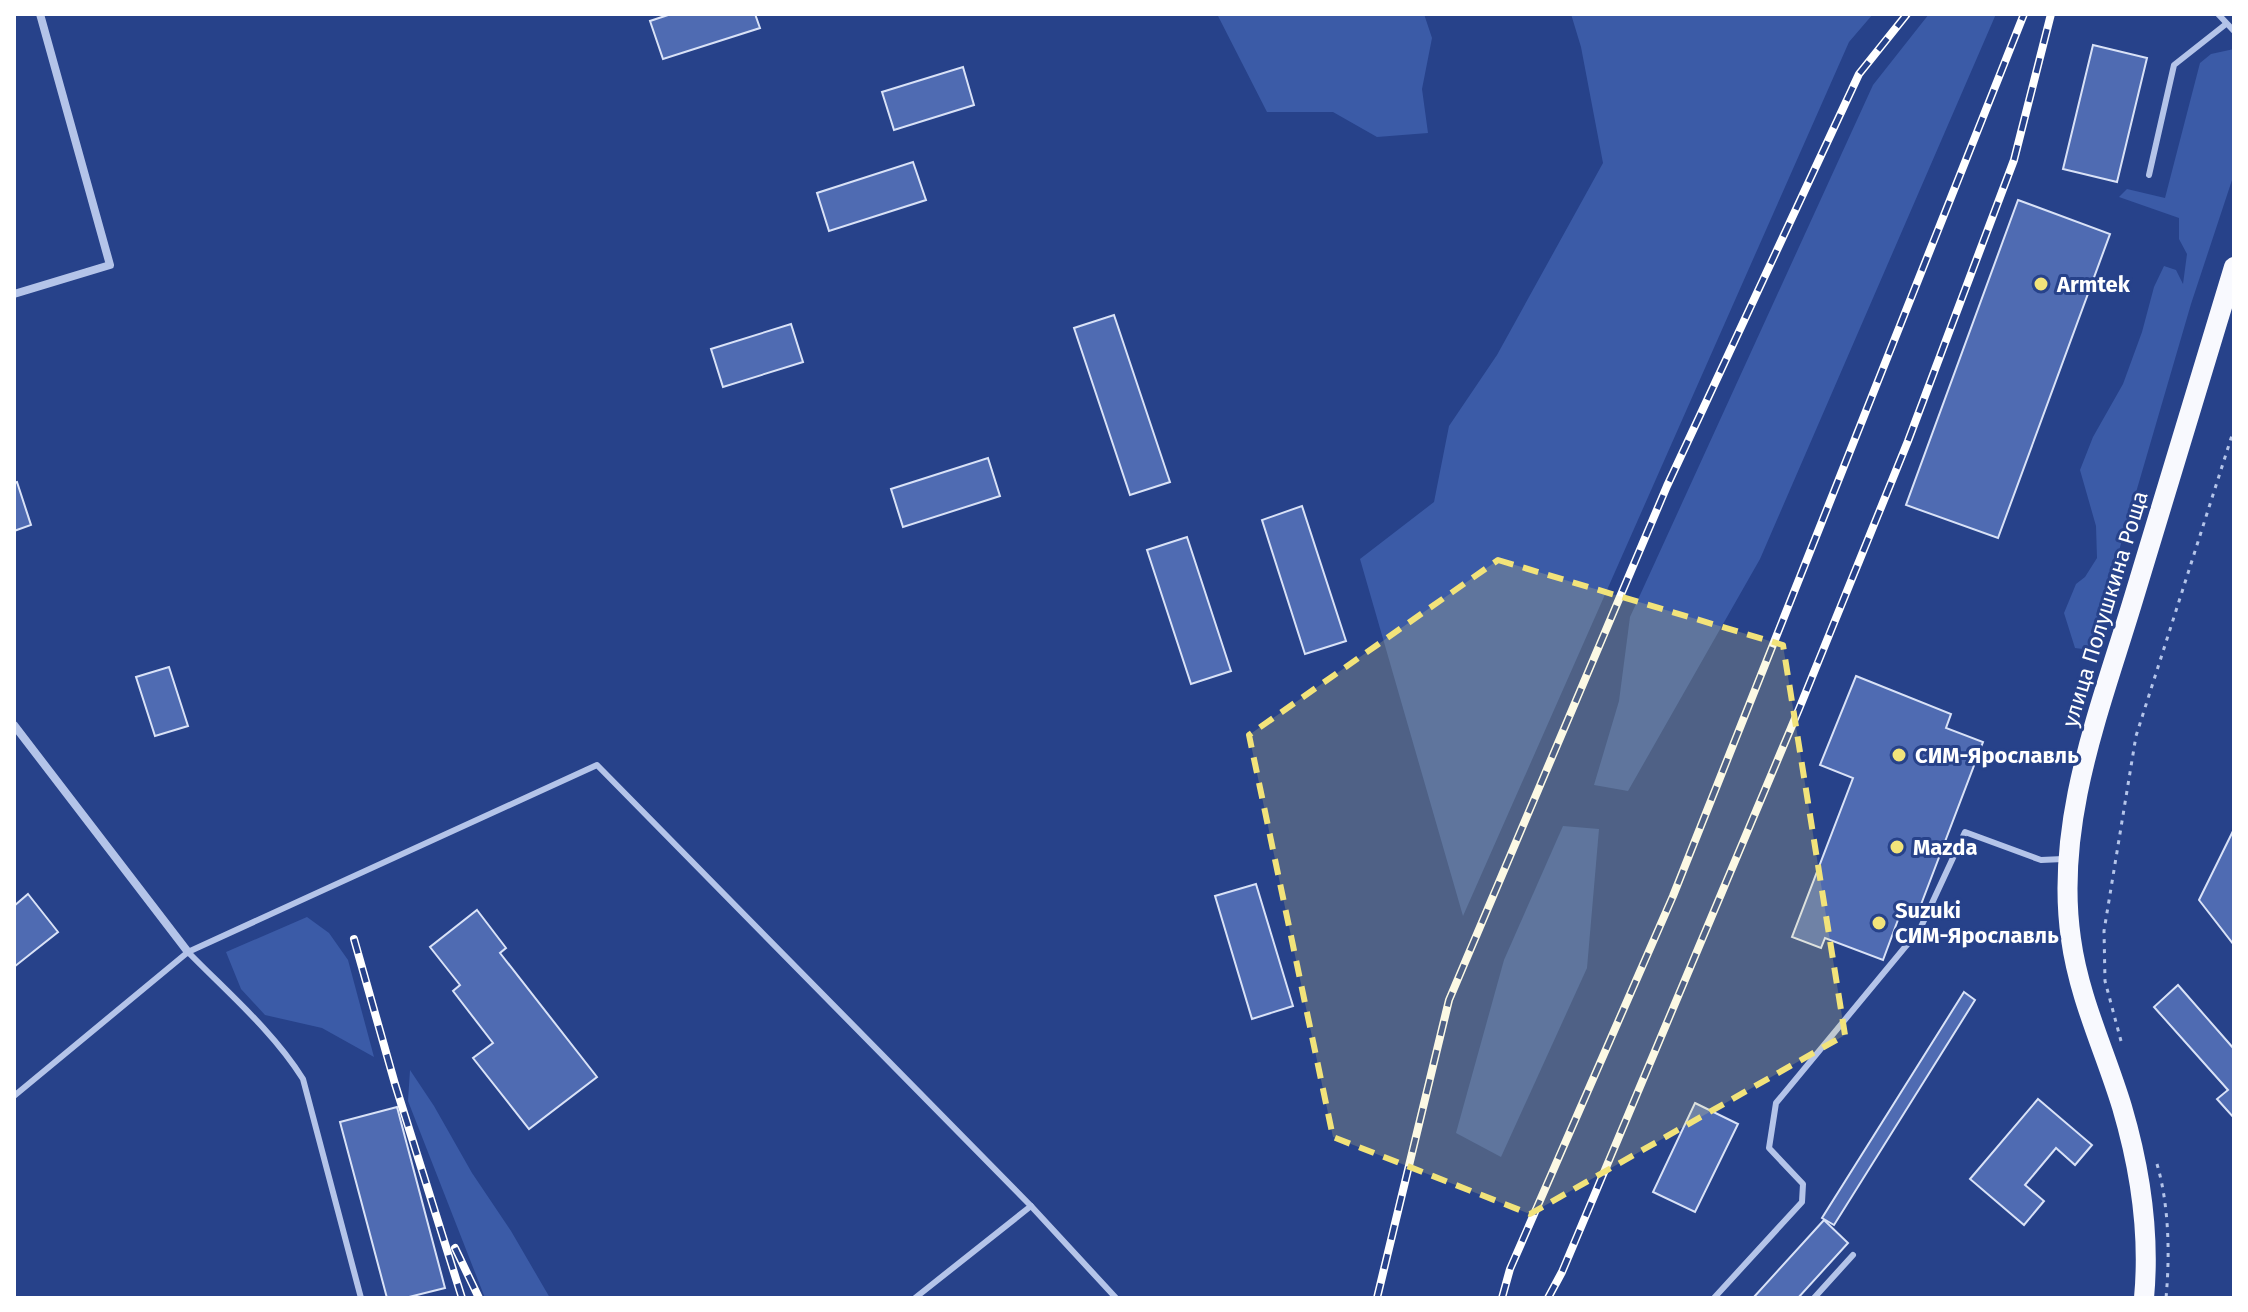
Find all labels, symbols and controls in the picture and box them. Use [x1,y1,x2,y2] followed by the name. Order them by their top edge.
[2056,271,2131,298] place label: Armtek
[2032,275,2050,293] marker: Armtek
[2056,488,2154,730] street label: улица Полушкина Роща
[1915,742,2079,769] place label: СИМ-Ярославль
[1890,746,1908,764] marker: СИМ-Ярославль
[1913,834,1978,861] place label: Mazda
[1888,838,1906,856] marker: Mazda
[1895,897,2059,949] place label: Suzuki СИМ-Ярославль
[1870,914,1888,932] marker: Suzuki СИМ-Ярославль

